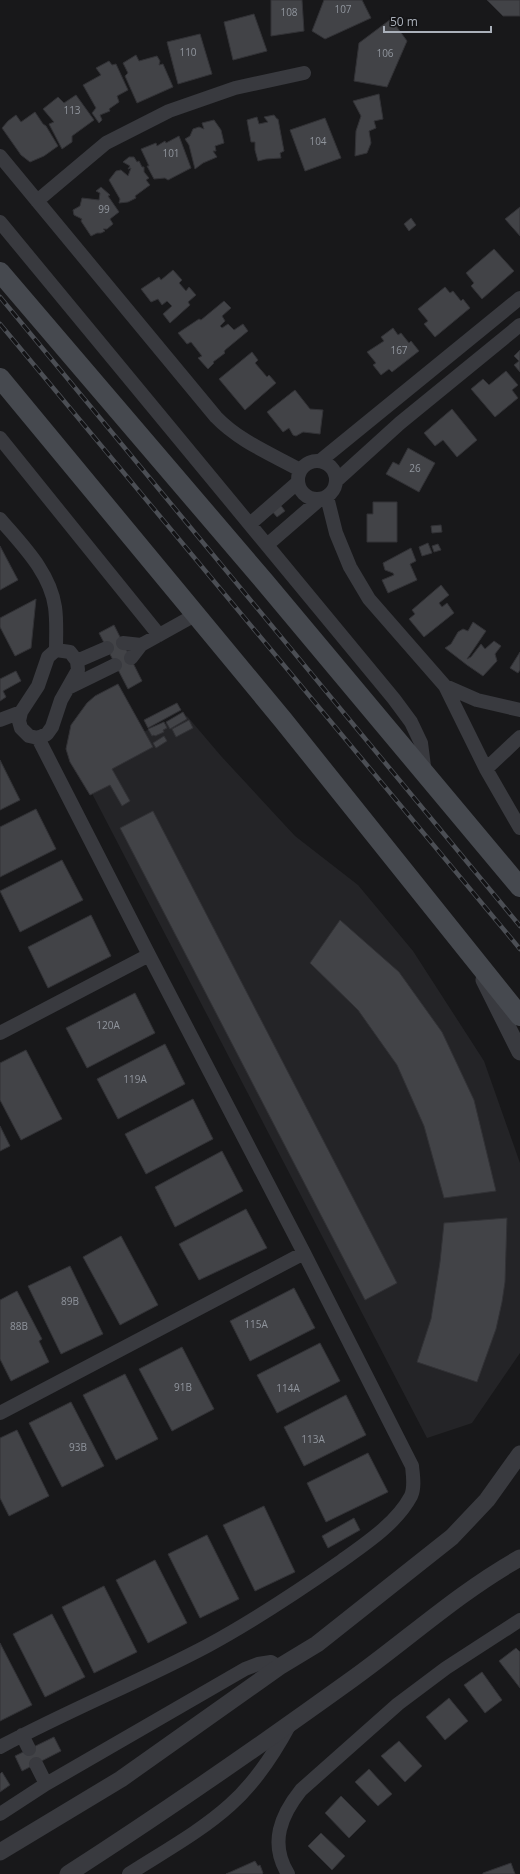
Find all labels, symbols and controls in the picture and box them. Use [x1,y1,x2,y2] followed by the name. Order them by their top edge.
[334,2,352,16] house number: 107
[280,5,298,19] house number: 108
[384,8,491,34] scale bar
[390,13,418,30] text: 50 m
[179,45,197,59] house number: 110
[376,46,394,60] house number: 106
[63,103,81,117] house number: 113
[309,134,327,148] house number: 104
[162,146,180,160] house number: 101
[98,202,110,216] house number: 99
[390,343,408,357] house number: 167
[409,461,421,475] house number: 26
[96,1018,120,1032] house number: 120A
[123,1072,147,1086] house number: 119A
[61,1294,79,1308] house number: 89B
[244,1317,268,1331] house number: 115A
[10,1319,28,1333] house number: 88B
[174,1380,192,1394] house number: 91B
[276,1381,300,1395] house number: 114A
[301,1432,325,1446] house number: 113A
[69,1440,87,1454] house number: 93B

